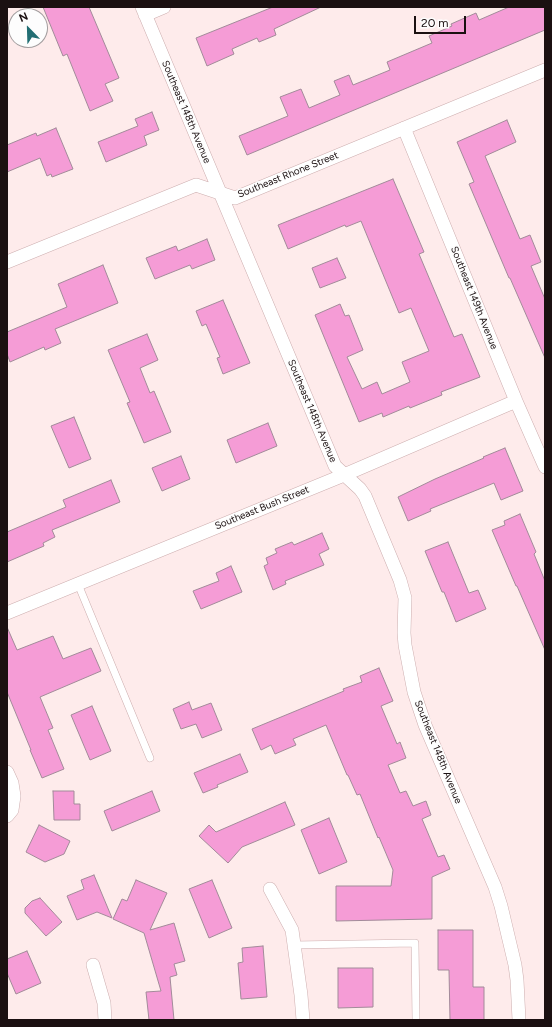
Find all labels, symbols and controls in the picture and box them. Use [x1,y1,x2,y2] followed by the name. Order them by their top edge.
[8,8,48,48] north arrow
[416,8,468,34] scale bar
[17,10,30,25] text: N
[421,16,449,30] text: 20 m
[159,59,213,165] street label: Southeast 148th Avenue
[236,149,340,201] street label: Southeast Rhone Street
[448,245,500,351] street label: Southeast 149th Avenue
[285,358,339,464] street label: Southeast 148th Avenue
[213,484,311,532] street label: Southeast Bush Street
[412,699,464,805] street label: Southeast 148th Avenue

